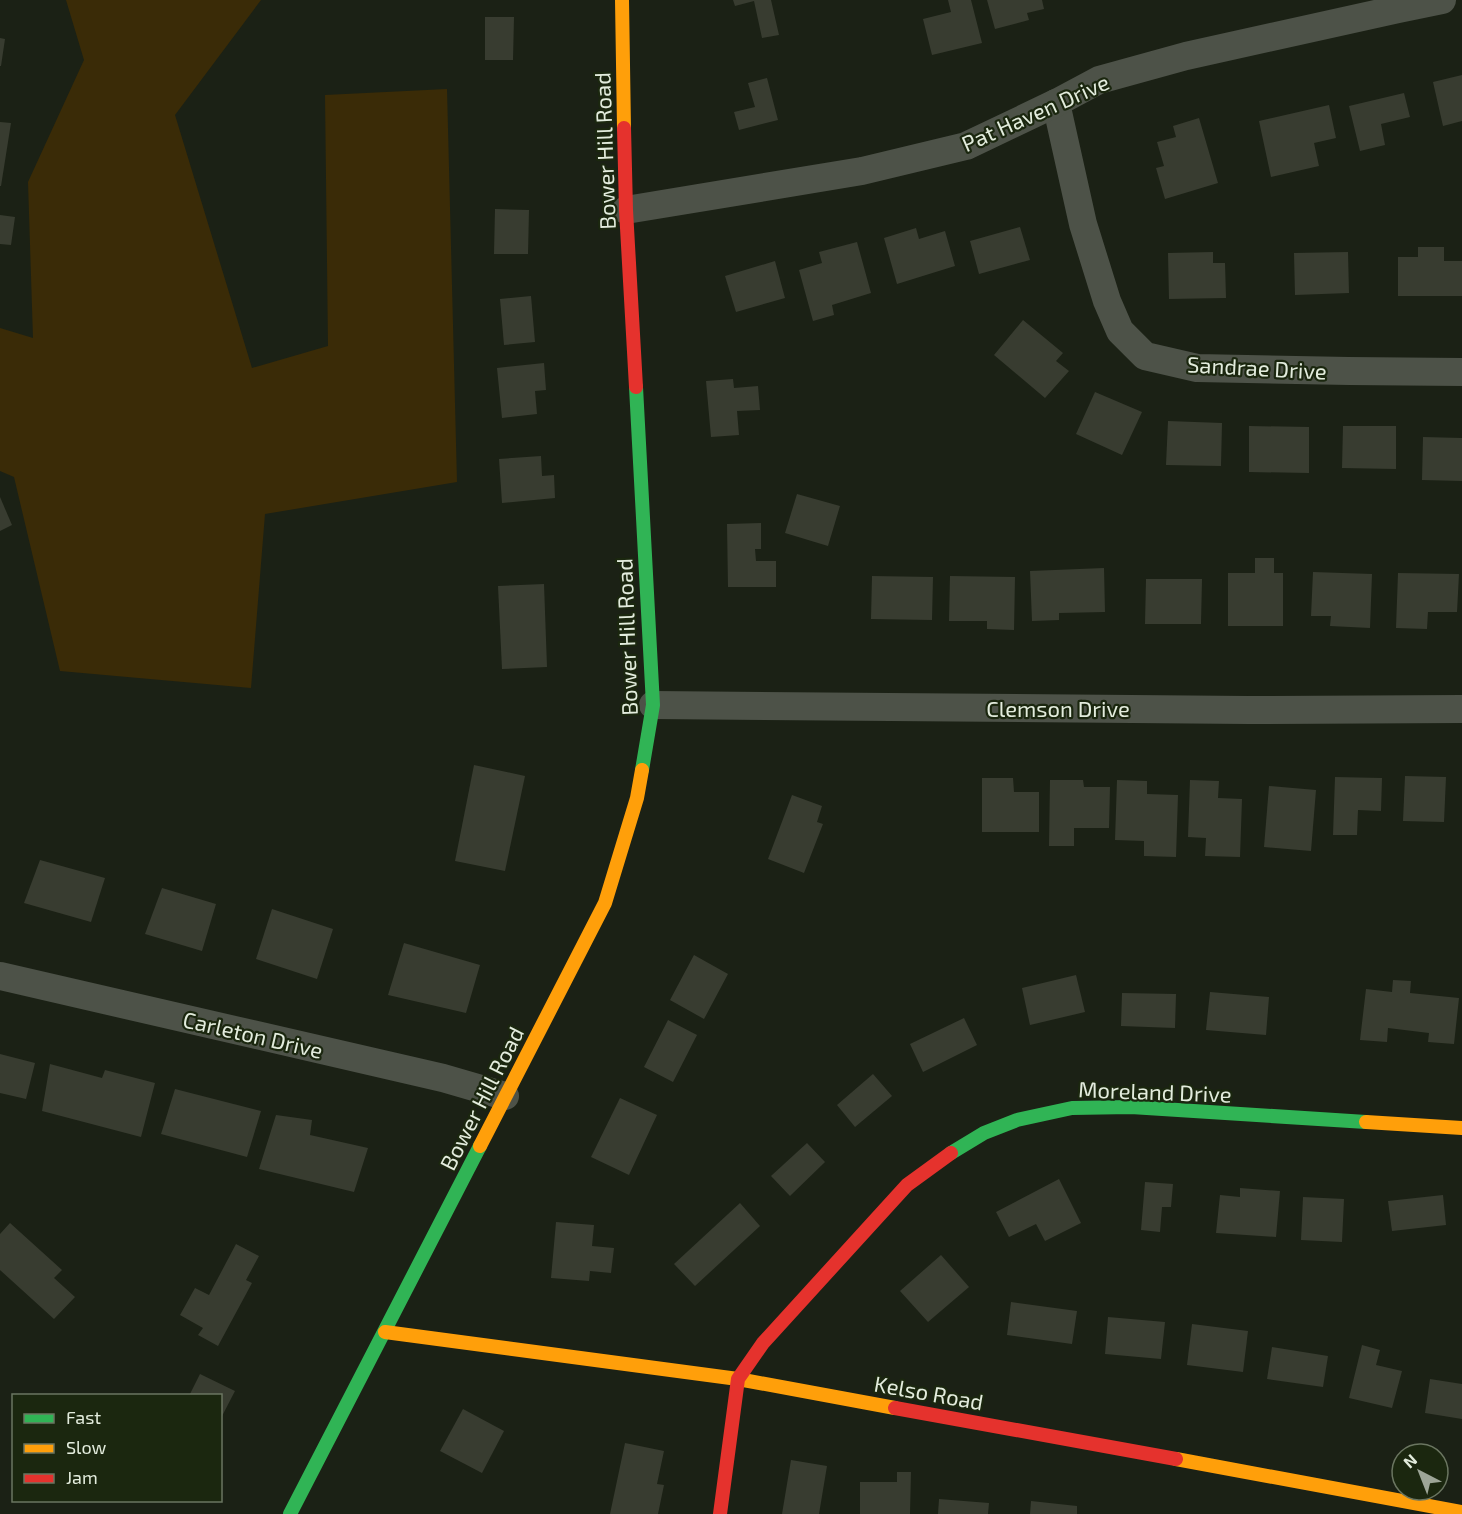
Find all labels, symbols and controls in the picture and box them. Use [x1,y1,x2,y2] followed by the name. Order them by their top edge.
[957,68,1113,156] street label: Pat Haven Drive
[588,72,620,230] street label: Bower Hill Road
[1187,350,1327,384] street label: Sandrae Drive
[610,558,642,716] street label: Bower Hill Road
[986,695,1130,721] street label: Clemson Drive
[181,1005,325,1063] street label: Carleton Drive
[434,1022,528,1174] street label: Bower Hill Road
[1078,1075,1232,1107] street label: Moreland Drive
[872,1370,986,1414] street label: Kelso Road
[12,1394,222,1502] legend
[66,1406,101,1428] text: Fast
[66,1436,107,1458] text: Slow
[1390,1442,1450,1502] north arrow
[1399,1450,1420,1471] text: N
[66,1466,98,1488] text: Jam

